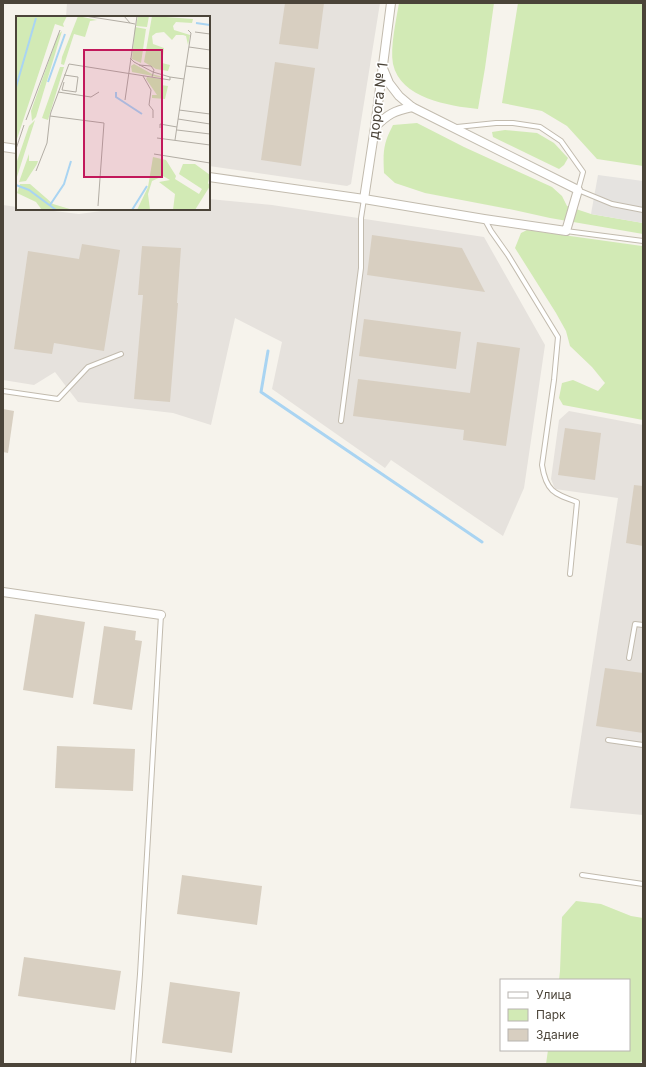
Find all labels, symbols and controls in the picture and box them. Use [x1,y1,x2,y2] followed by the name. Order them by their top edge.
[16,16,210,210] inset map
[364,62,391,140] street label: дорога № 1
[500,979,630,1051] legend
[536,987,571,1002] text: Улица
[536,1007,566,1022] text: Парк
[536,1027,579,1042] text: Здание

